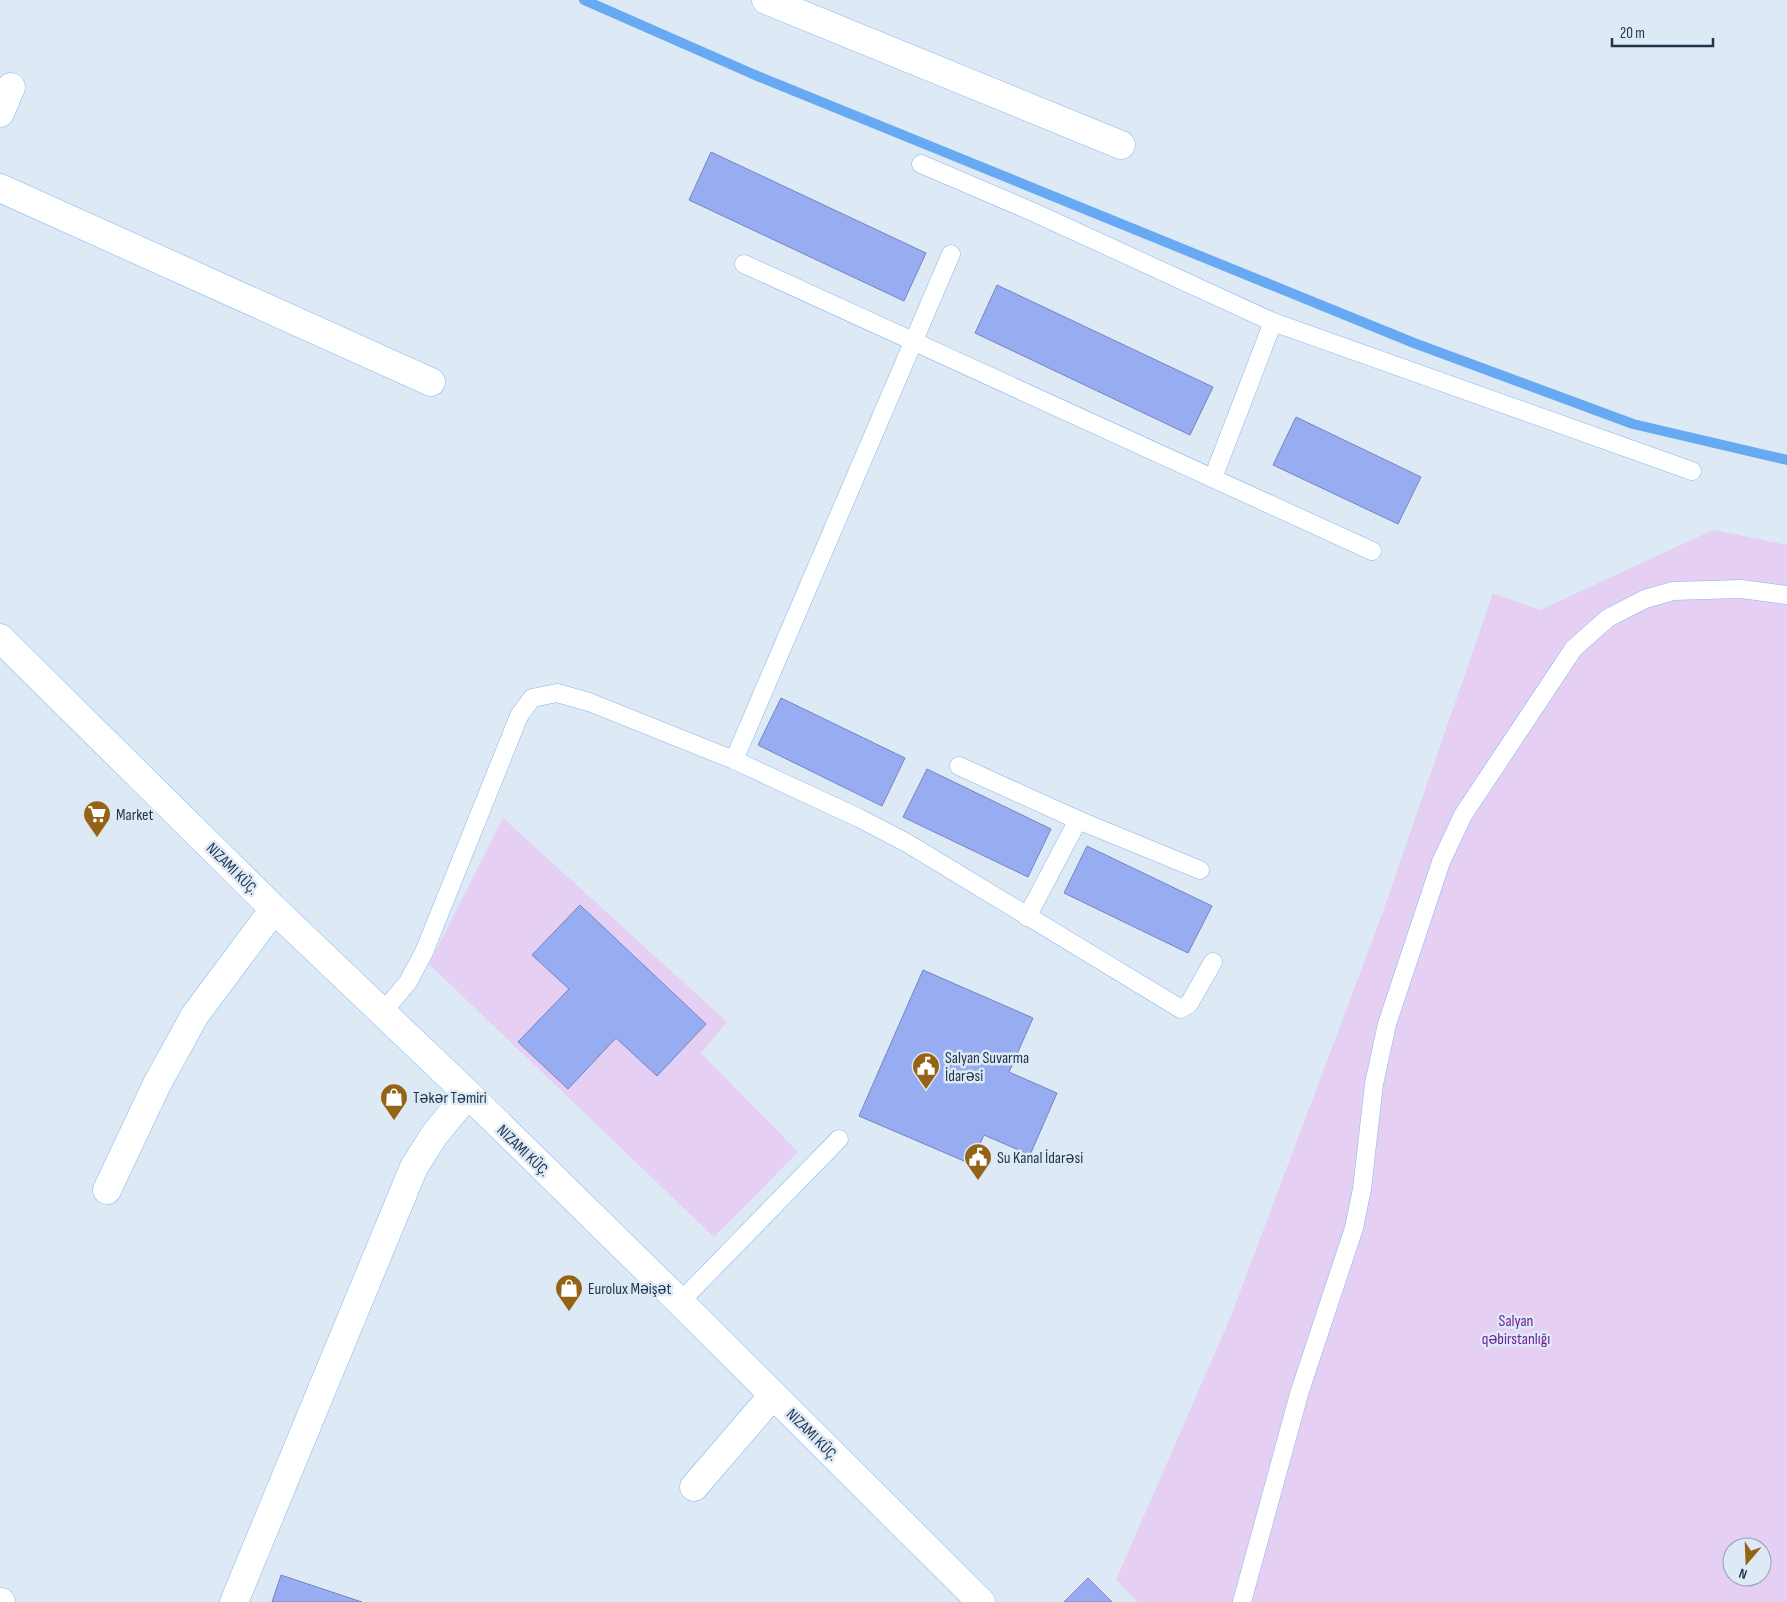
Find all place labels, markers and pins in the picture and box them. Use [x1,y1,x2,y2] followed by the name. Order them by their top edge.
[82,799,112,838] supermarket icon: Market
[116,806,153,825] place label: Market
[945,1049,1029,1086] place label: Salyan Suvarma İdarəsi
[911,1051,941,1090] public building icon: Salyan Suvarma İdarəsi
[379,1082,409,1121] shop icon: Təkər Təmiri
[413,1089,487,1108] place label: Təkər Təmiri
[963,1142,993,1181] public building icon: Su Kanal İdarəsi
[997,1149,1083,1168] place label: Su Kanal İdarəsi
[554,1273,584,1312] shop icon: Eurolux Məişət
[588,1280,671,1299] place label: Eurolux Məişət

